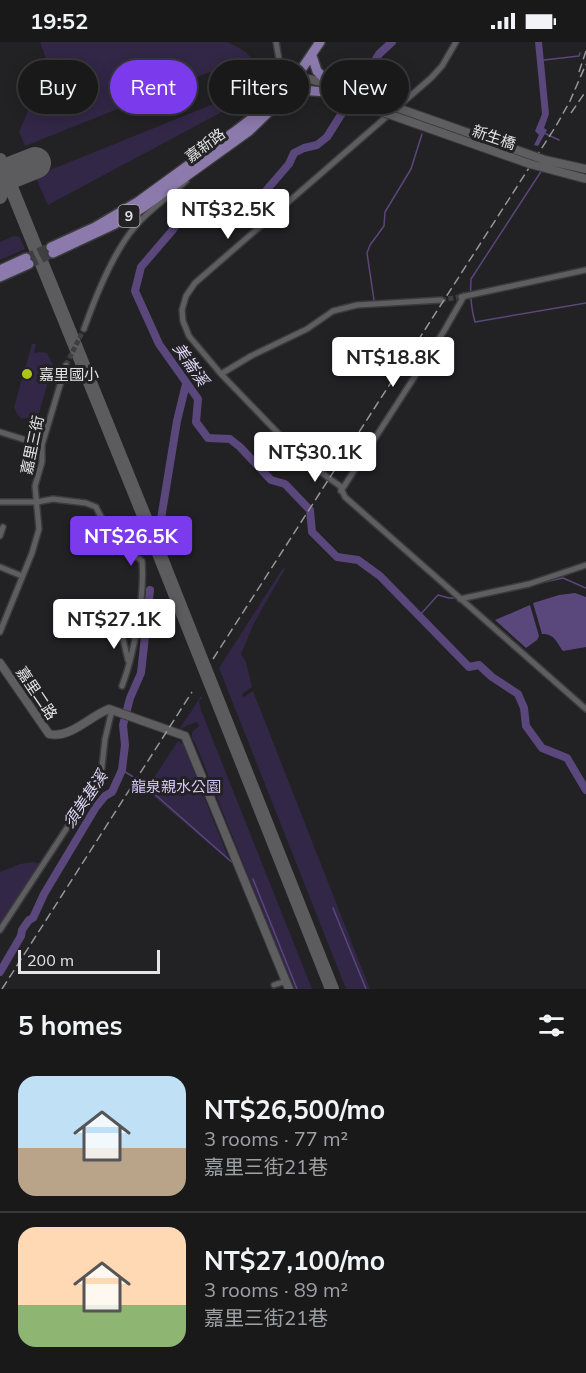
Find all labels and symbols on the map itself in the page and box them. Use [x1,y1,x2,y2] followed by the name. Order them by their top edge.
[470,121,518,153] street label: 新生橋
[181,124,229,166] street label: 嘉新路
[166,189,290,240] pin: NT$32.5K
[118,205,140,227] road number: 9
[331,337,455,388] pin: NT$18.8K
[169,339,214,391] water label: 美崙溪
[39,365,99,384] place label: 嘉里國小
[20,367,34,381] marker: 嘉里國小
[16,414,48,476] street label: 嘉里三街
[253,432,377,483] pin: NT$30.1K
[69,516,193,567] pin: NT$26.5K
[52,599,176,650] pin: NT$27.1K
[12,663,62,723] street label: 嘉里二路
[59,765,112,831] water label: 須美基溪
[131,777,221,796] park label: 龍泉親水公園
[18,947,160,974] scale bar

